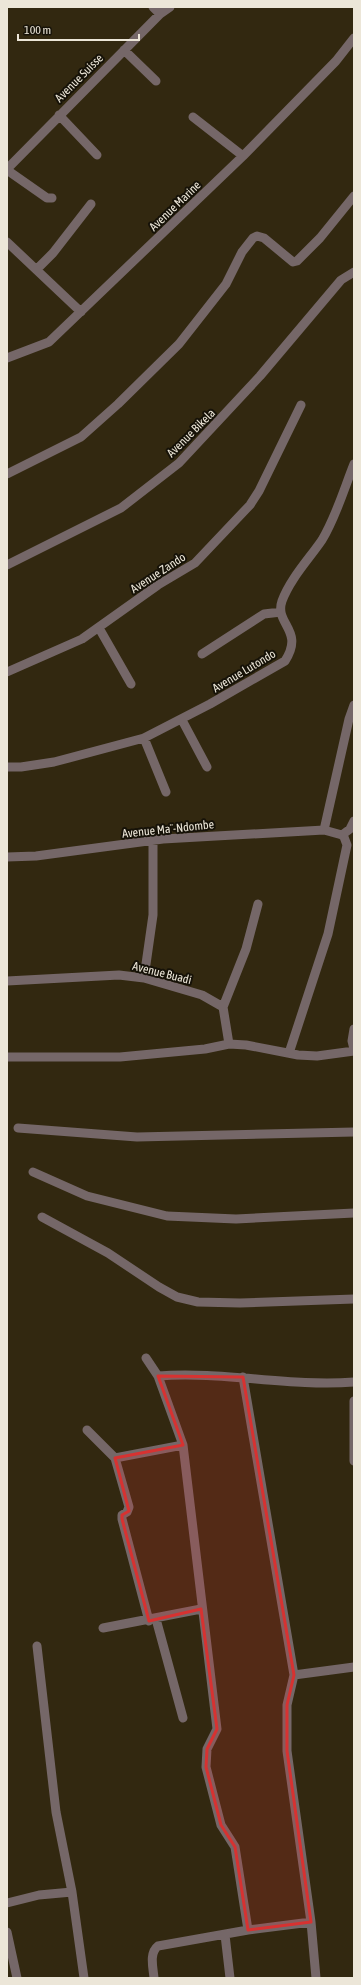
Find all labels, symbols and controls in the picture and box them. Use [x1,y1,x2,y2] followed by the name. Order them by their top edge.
[18,16,139,42] scale bar
[24,23,51,37] text: 100 m
[52,51,106,105] street label: Avenue Suisse
[146,178,204,234] street label: Avenue Marine
[164,406,218,460] street label: Avenue Bikela
[128,550,189,596] street label: Avenue Zando
[210,646,279,695] street label: Avenue Lutondo
[121,817,215,841] street label: Avenue Ma¨-Ndombe
[131,959,193,987] street label: Avenue Buadi

